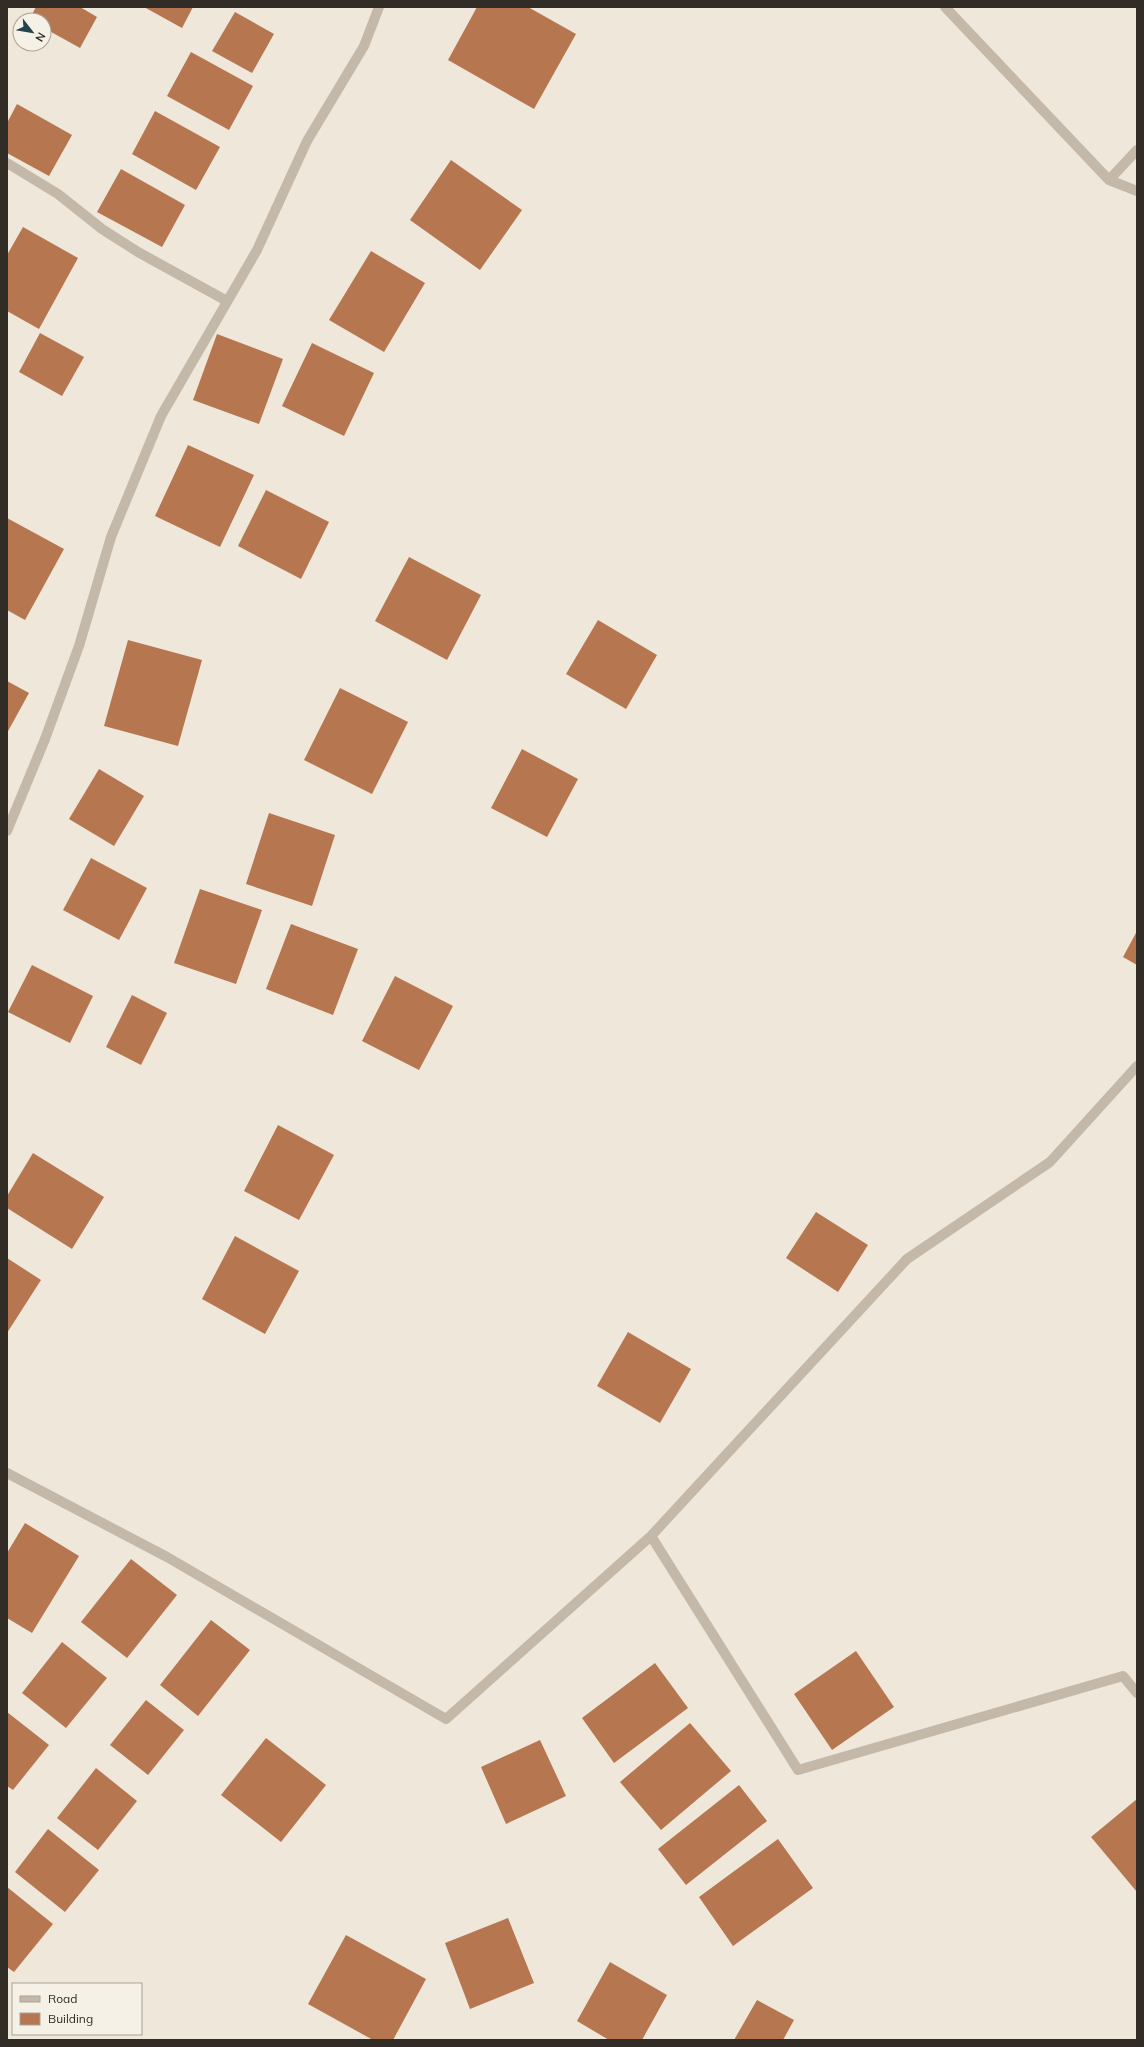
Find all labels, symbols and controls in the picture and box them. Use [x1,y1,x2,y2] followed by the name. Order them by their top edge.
[12,12,52,52] north arrow
[32,30,49,44] text: N
[12,1983,142,2035] legend
[48,1991,77,2006] text: Road
[48,2011,93,2026] text: Building

